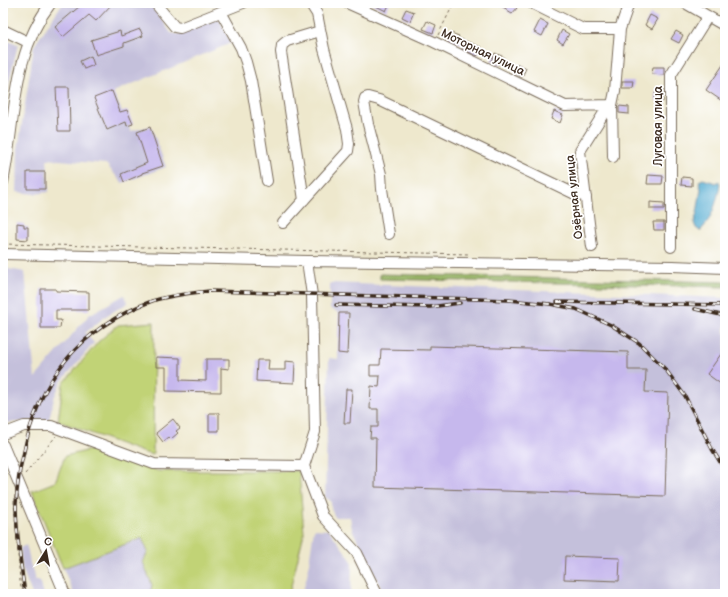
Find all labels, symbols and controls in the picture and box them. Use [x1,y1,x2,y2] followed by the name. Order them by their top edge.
[438,26,527,79] street label: Моторная улица
[651,86,666,167] street label: Луговая улица
[563,154,586,240] street label: Озёрная улица
[26,531,66,571] north arrow
[43,535,53,549] text: С

